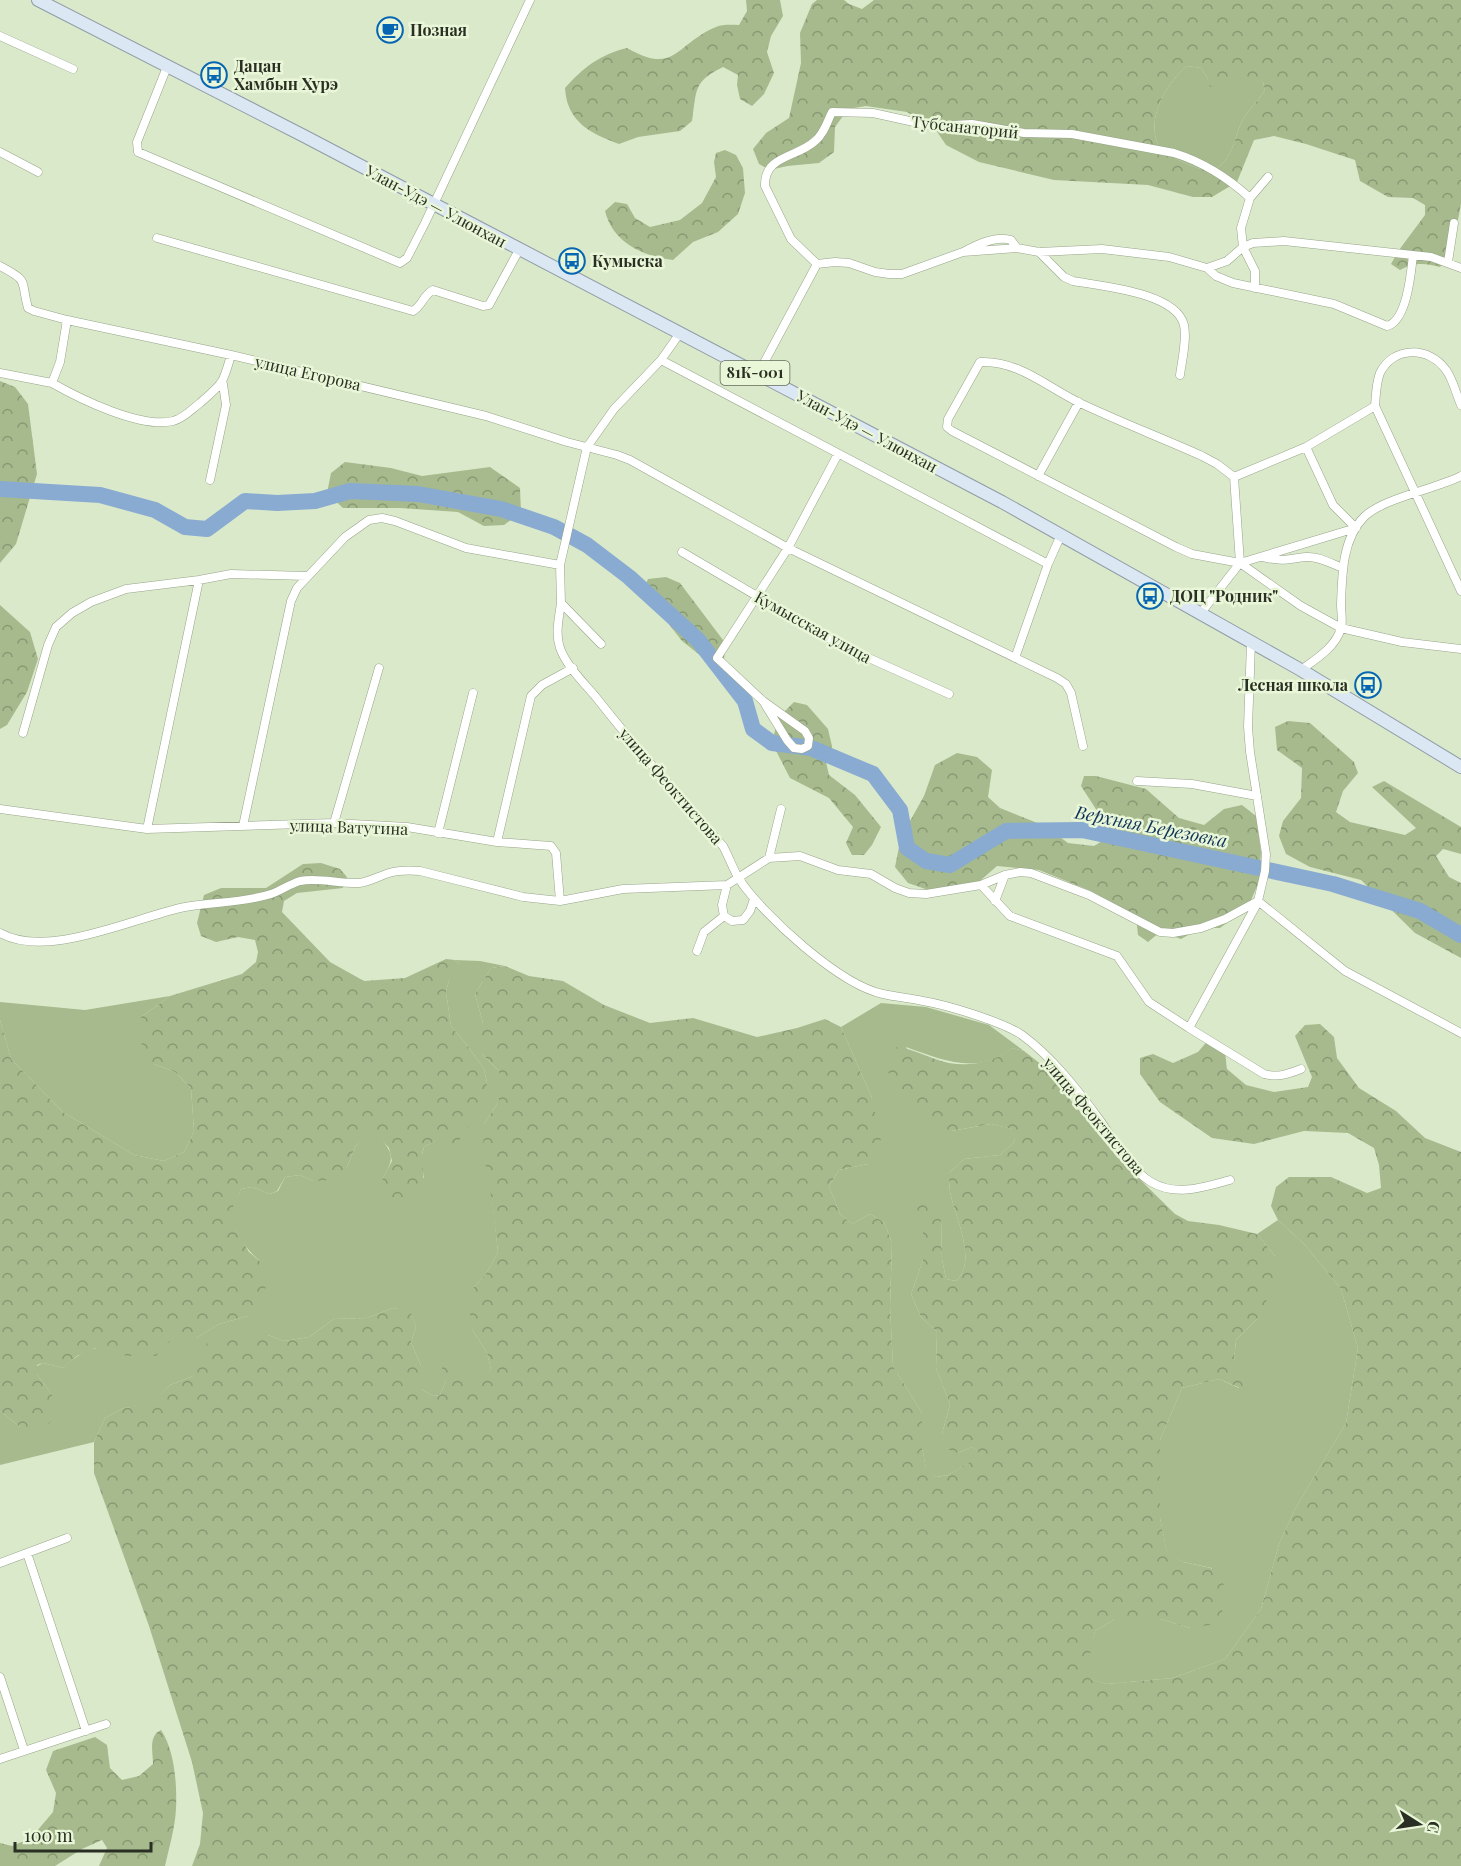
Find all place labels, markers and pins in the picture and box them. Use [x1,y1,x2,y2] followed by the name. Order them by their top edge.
[375,15,405,45] cafe icon: Позная
[410,19,467,40] place label: Позная
[234,55,338,94] place label: Дацан Хамбын Хурэ
[199,60,229,90] bus stop icon: Дацан Хамбын Хурэ
[557,246,587,276] bus stop icon: Кумыска
[592,250,663,271] place label: Кумыска
[1135,581,1165,611] bus stop icon: ДОЦ "Родник"
[1170,585,1278,606] place label: ДОЦ "Родник"
[1353,670,1383,700] bus stop icon: Лесная школа
[1237,674,1349,695] place label: Лесная школа

